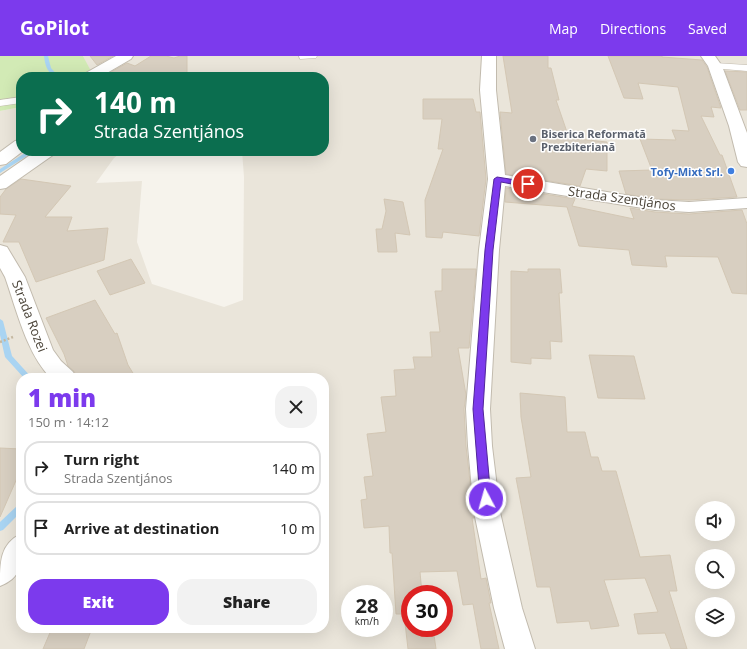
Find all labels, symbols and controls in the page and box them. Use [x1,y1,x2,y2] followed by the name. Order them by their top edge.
[20,15,89,41] text: GoPilot
[549,19,578,38] text: Map
[600,19,666,38] text: Directions
[688,19,727,38] text: Saved
[94,83,177,121] text: 140 m
[28,88,80,140] icon: right
[94,119,244,143] text: Strada Szentjános
[541,126,646,154] place label: Biserica Reformată Prezbiteriană
[528,134,538,144] marker: Biserica Reformată Prezbiteriană
[650,164,723,179] place label: Tofy-Mixt Srl.
[726,166,736,176] marker: Tofy-Mixt Srl.
[511,167,545,201] pin
[517,173,539,195] icon: arrive
[567,182,677,214] street label: Strada Szentjános
[8,278,52,354] street label: Strada Rozei
[28,381,96,414] text: 1 min
[275,386,317,428] button: close
[28,413,109,431] text: 150 m · 14:12
[64,449,139,469] text: Turn right
[30,457,52,479] icon: right
[271,458,315,478] text: 140 m
[64,469,172,487] text: Strada Szentjános
[465,478,507,520] position arrow
[695,501,735,637] map controls
[695,501,735,541] button: sound
[30,517,52,539] icon: arrive
[64,518,219,538] text: Arrive at destination
[280,518,315,538] text: 10 m
[695,549,735,589] button: search
[28,579,169,625] button: Exit
[177,579,317,625] button: Share
[401,585,453,637] speed limit sign: 30
[356,592,378,619] text: 28
[695,597,735,637] button: layers
[355,614,379,628] text: km/h

